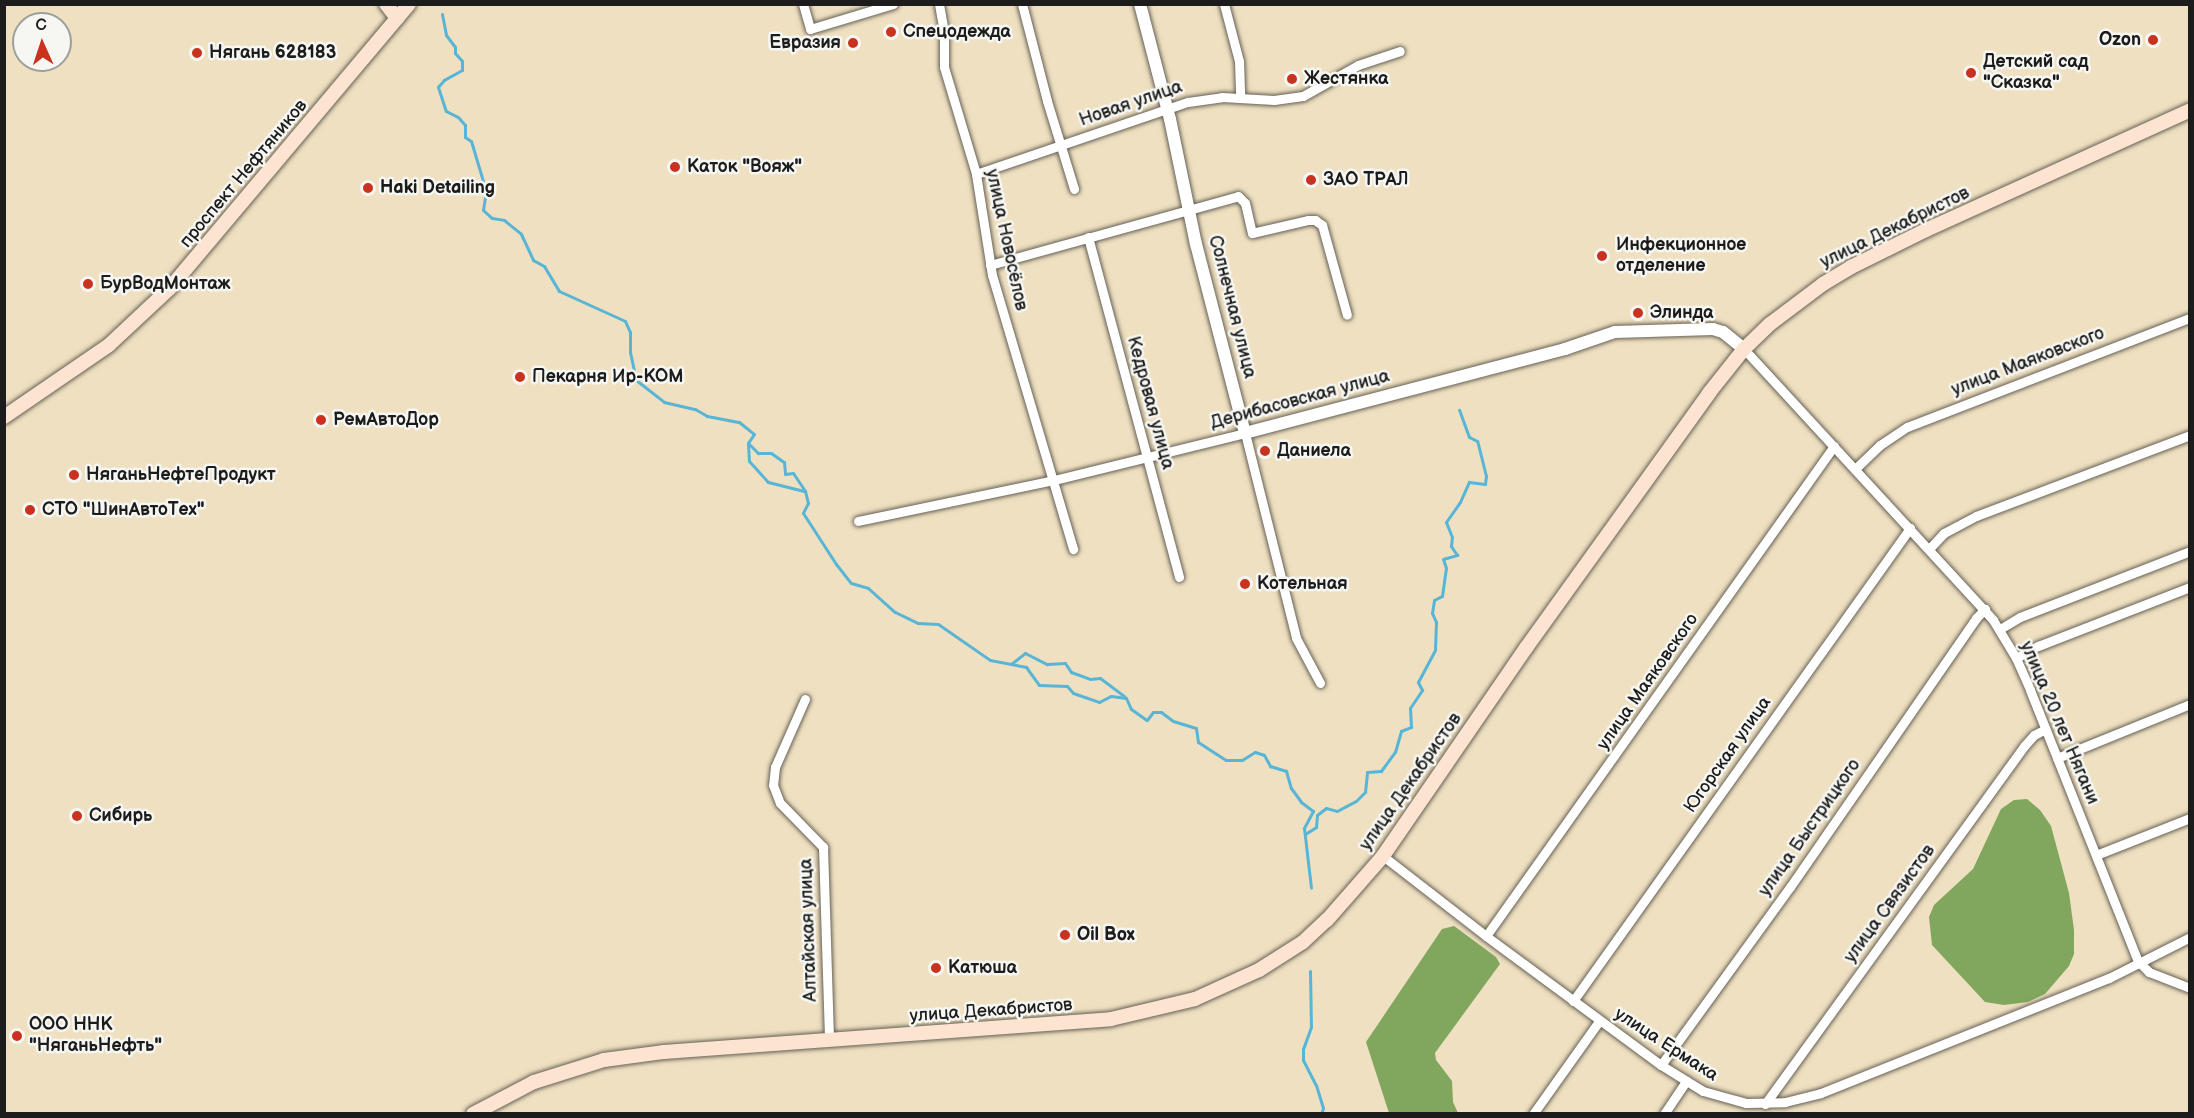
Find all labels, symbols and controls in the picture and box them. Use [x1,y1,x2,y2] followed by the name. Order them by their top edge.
[12,12,72,72] north arrow
[35,16,47,35] text: С
[903,21,1011,43] place label: Спецодежда
[884,25,898,39] marker: Спецодежда
[2099,29,2141,51] place label: Ozon
[769,32,841,54] place label: Евразия
[2146,33,2160,47] marker: Ozon
[846,36,860,50] marker: Евразия
[209,42,336,64] place label: Нягань 628183
[190,46,204,60] marker: Нягань 628183
[1983,52,2088,94] place label: Детский сад "Сказка"
[1964,66,1978,80] marker: Детский сад "Сказка"
[1304,68,1388,90] place label: Жестянка
[1285,72,1299,86] marker: Жестянка
[1077,76,1185,132] street label: Новая улица
[176,96,312,252] street label: проспект Нефтяников
[687,156,802,178] place label: Каток "Вояж"
[668,160,682,174] marker: Каток "Вояж"
[980,167,1032,313] street label: улица Новосёлов
[1323,169,1408,191] place label: ЗАО ТРАЛ
[1304,173,1318,187] marker: ЗАО ТРАЛ
[380,177,495,199] place label: Haki Detailing
[361,181,375,195] marker: Haki Detailing
[1817,183,1973,273] street label: улица Декабристов
[1204,233,1260,381] street label: Солнечная улица
[1616,235,1746,278] place label: Инфекционное отделение
[1593,247,1611,265] marker: Инфекционное отделение
[100,273,230,295] place label: БурВодМонтаж
[81,277,95,291] marker: БурВодМонтаж
[1650,302,1713,324] place label: Элинда
[1631,306,1645,320] marker: Элинда
[1949,323,2107,401] street label: улица Маяковского
[1122,334,1178,472] street label: Кедровая улица
[532,366,683,388] place label: Пекарня Ир-КОМ
[1208,366,1392,434] street label: Дерибасовская улица
[513,370,527,384] marker: Пекарня Ир-КОМ
[333,409,439,431] place label: РемАвтоДор
[314,413,328,427] marker: РемАвтоДор
[1277,440,1351,462] place label: Даниела
[1258,444,1272,458] marker: Даниела
[86,464,276,486] place label: НяганьНефтеПродукт
[67,468,81,482] marker: НяганьНефтеПродукт
[42,499,205,521] place label: СТО "ШинАвтоТех"
[23,503,37,517] marker: СТО "ШинАвтоТех"
[1257,573,1348,595] place label: Котельная
[1238,577,1252,591] marker: Котельная
[1593,609,1703,755] street label: улица Маяковского
[2015,638,2103,808] street label: улица 20 лет Нягани
[1680,693,1776,817] street label: Югорская улица
[1355,709,1467,855] street label: улица Декабристов
[1754,755,1866,901] street label: улица Быстрицкого
[89,805,152,827] place label: Сибирь
[70,809,84,823] marker: Сибирь
[1840,841,1940,967] street label: улица Связистов
[796,858,822,1002] street label: Алтайская улица
[1077,924,1135,946] place label: Oil Box
[1058,928,1072,942] marker: Oil Box
[948,957,1017,979] place label: Катюша
[929,961,943,975] marker: Катюша
[909,995,1073,1027] street label: улица Декабристов
[1610,1004,1722,1086] street label: улица Ермака
[29,1015,162,1058] place label: ООО ННК "НяганьНефть"
[10,1029,24,1043] marker: ООО ННК "НяганьНефть"

